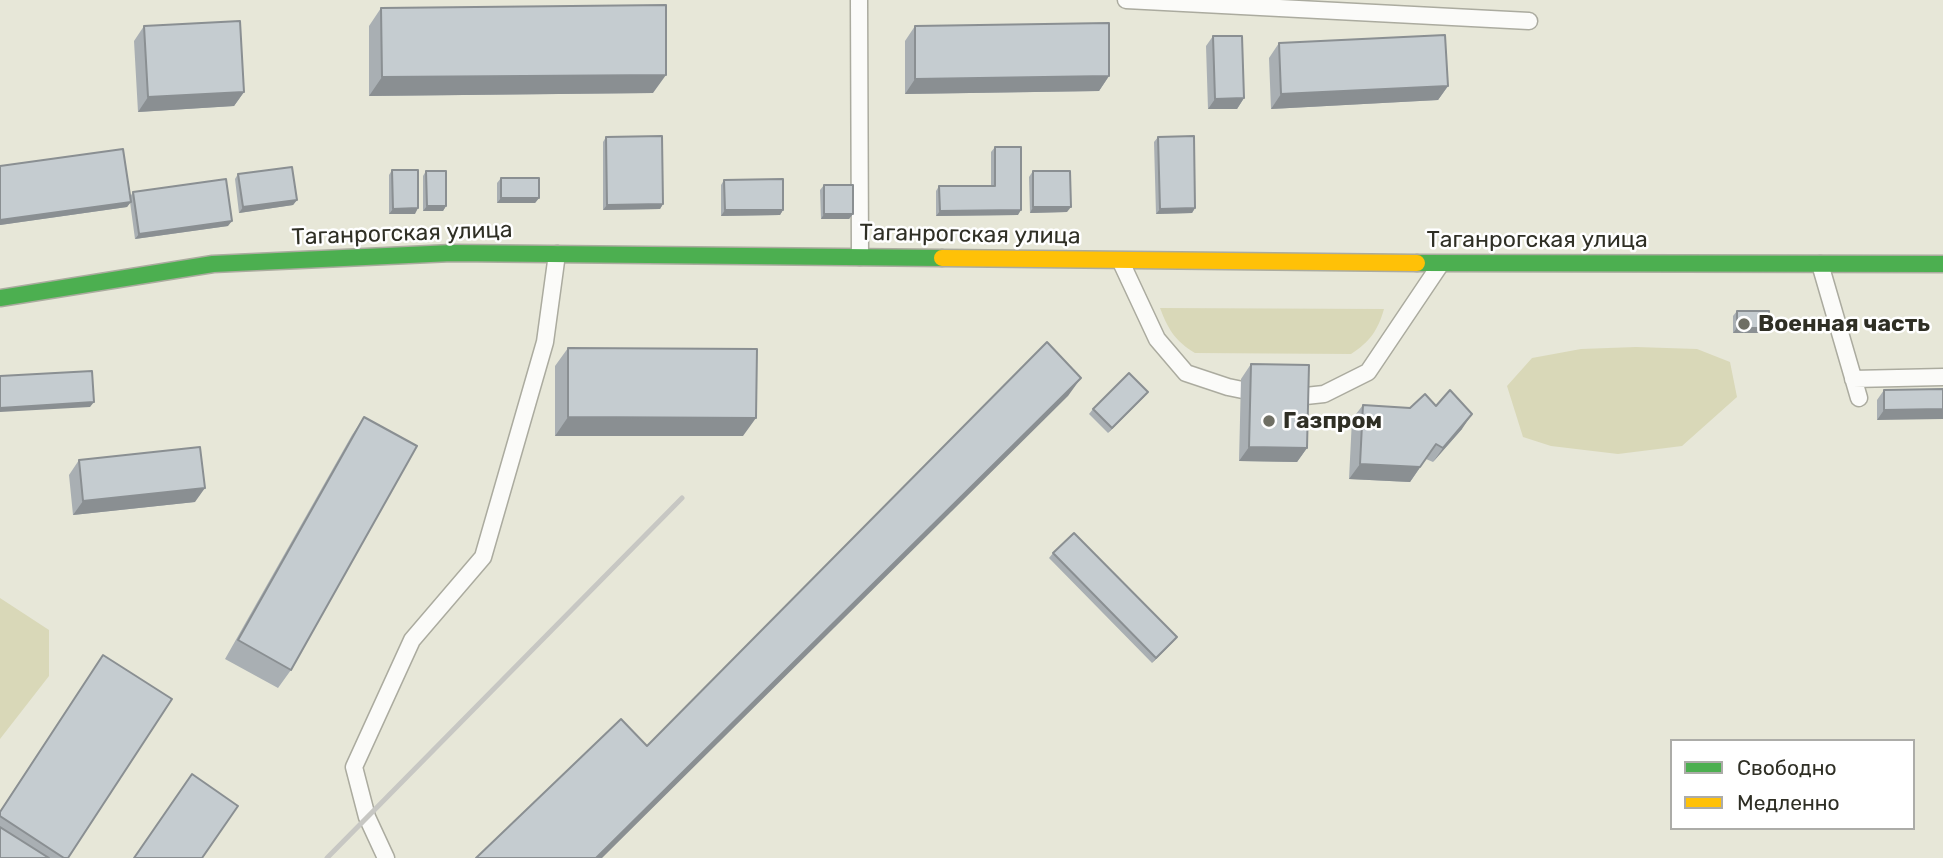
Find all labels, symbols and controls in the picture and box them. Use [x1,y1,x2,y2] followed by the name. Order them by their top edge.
[291,216,513,252] street label: Таганрогская улица
[859,219,1081,251] street label: Таганрогская улица
[1426,226,1648,254] street label: Таганрогская улица
[1758,310,1930,338] place label: Военная часть
[1736,316,1752,332] marker: Военная часть
[1283,407,1382,435] place label: Газпром
[1261,413,1277,429] marker: Газпром
[1670,739,1915,830] legend
[1737,755,1837,780] text: Свободно
[1737,790,1840,815] text: Медленно

